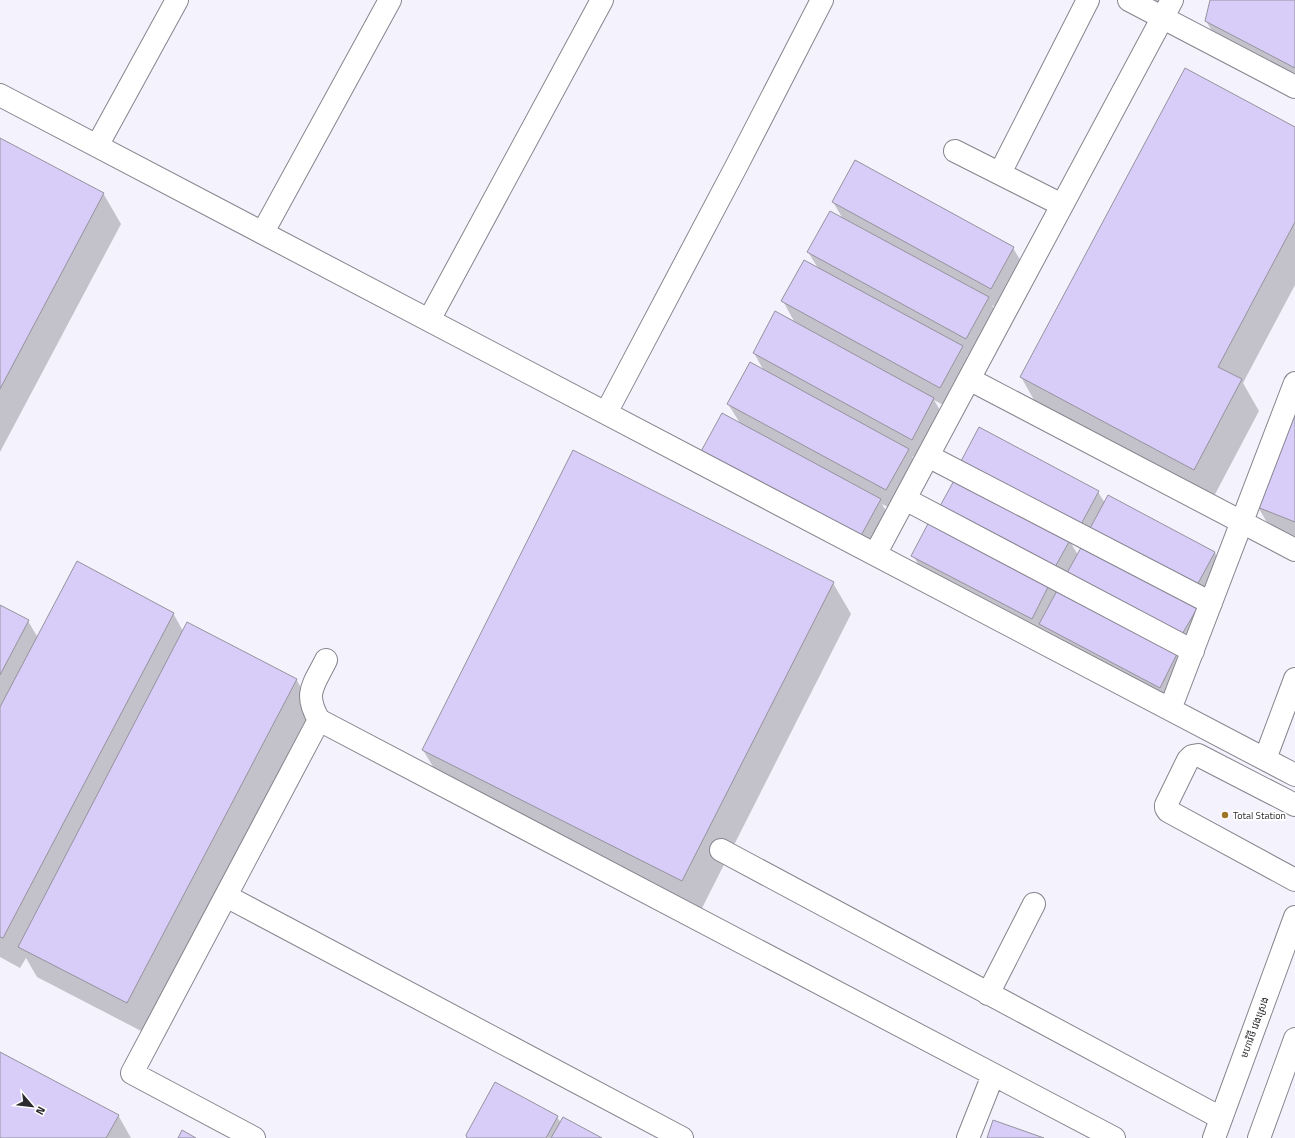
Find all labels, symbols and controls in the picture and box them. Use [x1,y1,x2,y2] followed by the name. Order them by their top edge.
[1233,808,1286,823] place label: Total Station
[1220,810,1230,820] marker: Total Station
[1236,994,1272,1060] street label: មហាវិថី វេងស្រេង
[12,1086,52,1126] north arrow
[32,1104,50,1118] text: N

